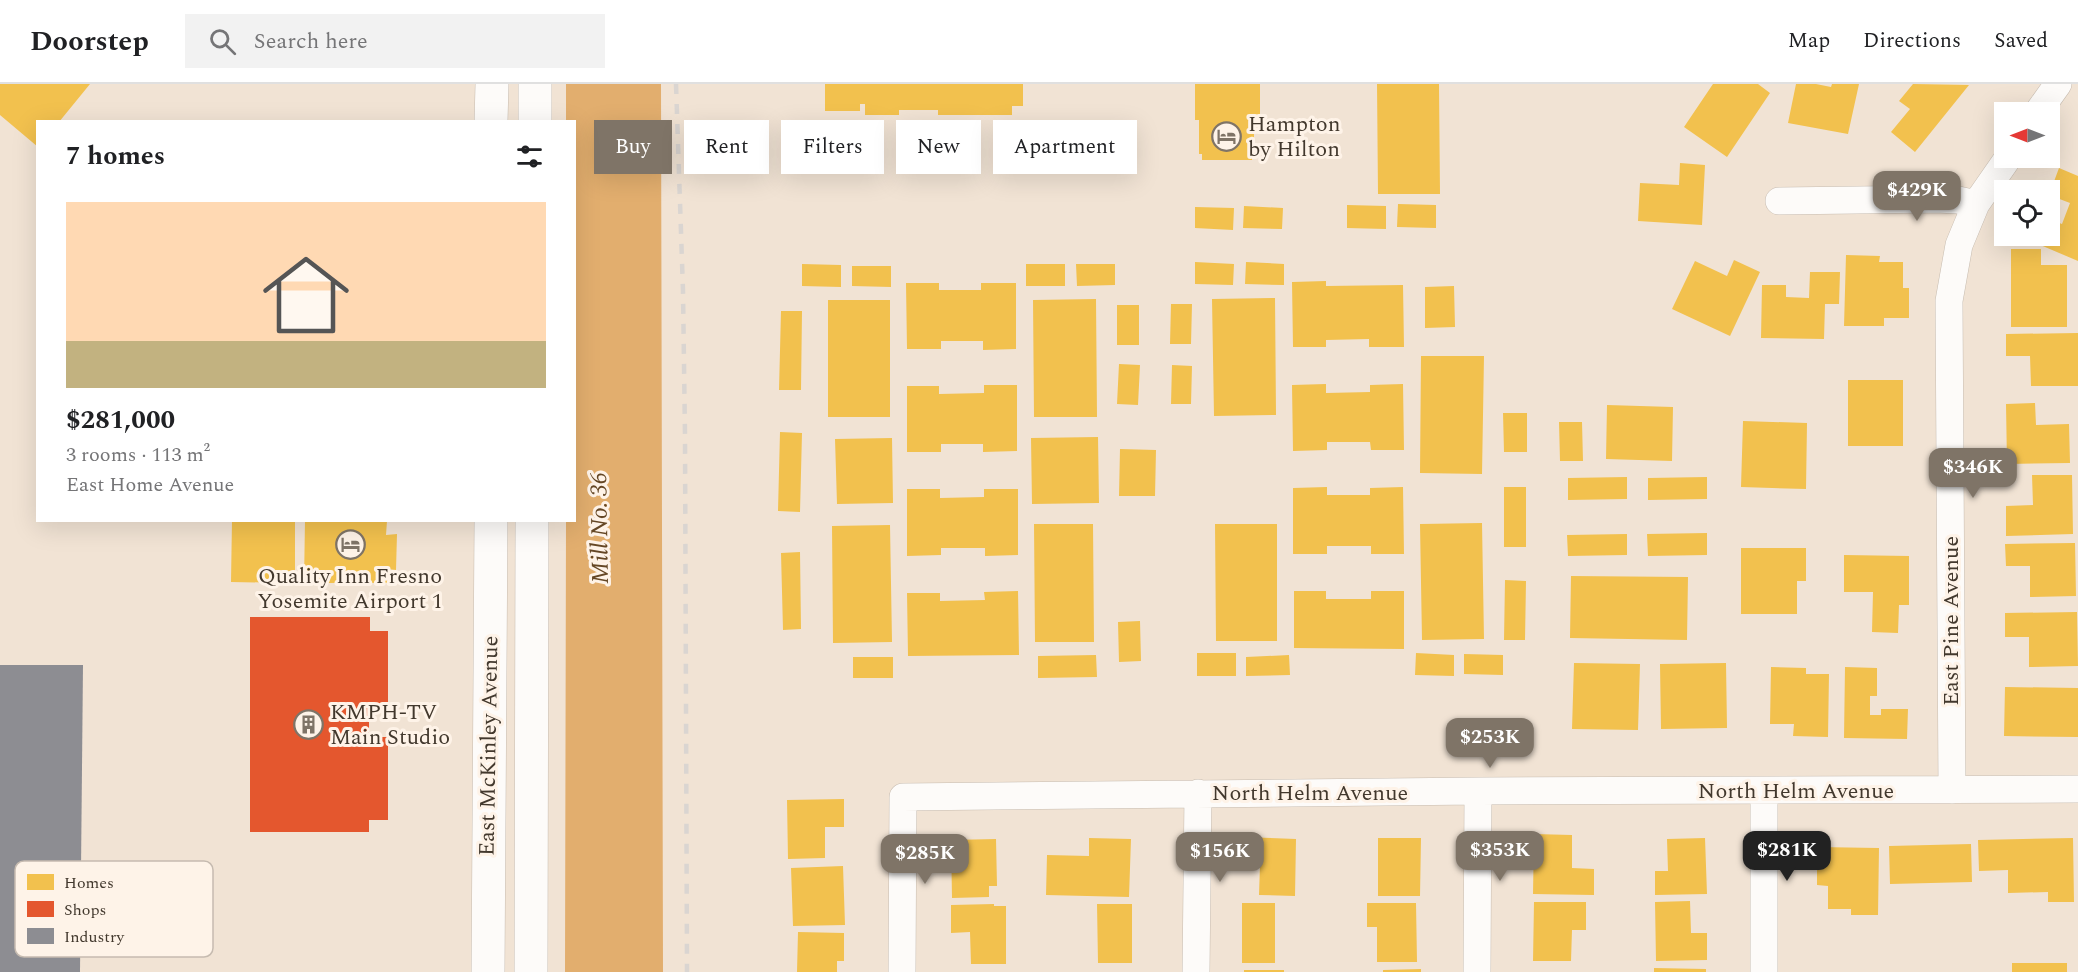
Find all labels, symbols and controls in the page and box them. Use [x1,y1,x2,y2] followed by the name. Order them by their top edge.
[185,14,605,68] search box
[30,20,149,63] text: Doorstep
[206,25,239,58] icon: search
[254,25,368,58] text: Search here
[1788,25,1830,57] text: Map
[1863,25,1961,57] text: Directions
[1994,25,2048,57] text: Saved
[1994,102,2060,168] north arrow
[1994,102,2060,246] map controls
[1248,108,1340,166] place label: Hampton by Hilton
[594,120,672,174] chip: Buy
[684,120,769,174] chip: Rent
[781,120,884,174] chip: Filters
[896,120,981,174] chip: New
[993,120,1137,174] chip: Apartment
[1211,121,1243,153] hotel icon: Hampton by Hilton
[66,136,165,176] text: 7 homes
[513,140,546,173] icon: filters
[1875,171,1959,222] pin: $429K
[1887,175,1947,205] text: $429K
[1994,180,2060,246] button: locate
[252,241,360,349] icon: home
[66,400,175,440] text: $281,000
[66,440,210,470] text: 3 rooms · 113 m²
[1931,448,2015,499] pin: $346K
[1943,452,2003,482] text: $346K
[66,470,234,500] text: East Home Avenue
[581,472,619,584] water label: Mill No. 36
[334,528,366,560] hotel icon: Quality Inn Fresno Yosemite Airport 1
[1935,536,1968,706] street label: East Pine Avenue
[257,560,443,618] place label: Quality Inn Fresno Yosemite Airport 1
[471,636,507,856] street label: East McKinley Avenue
[330,696,450,754] place label: KMPH-TV Main Studio
[293,709,325,741] building icon: KMPH-TV Main Studio
[1448,718,1532,769] pin: $253K
[1460,722,1520,752] text: $253K
[1698,775,1894,808] street label: North Helm Avenue
[1212,777,1408,810] street label: North Helm Avenue
[1458,831,1542,882] pin: $353K
[1745,831,1829,882] pin: $281K
[1178,832,1262,883] pin: $156K
[883,834,967,885] pin: $285K
[1470,835,1530,865] text: $353K
[1757,835,1817,865] text: $281K
[1190,836,1250,866] text: $156K
[895,838,955,868] text: $285K
[15,861,213,957] legend
[64,871,114,895] text: Homes
[64,898,106,922] text: Shops
[64,925,125,949] text: Industry

